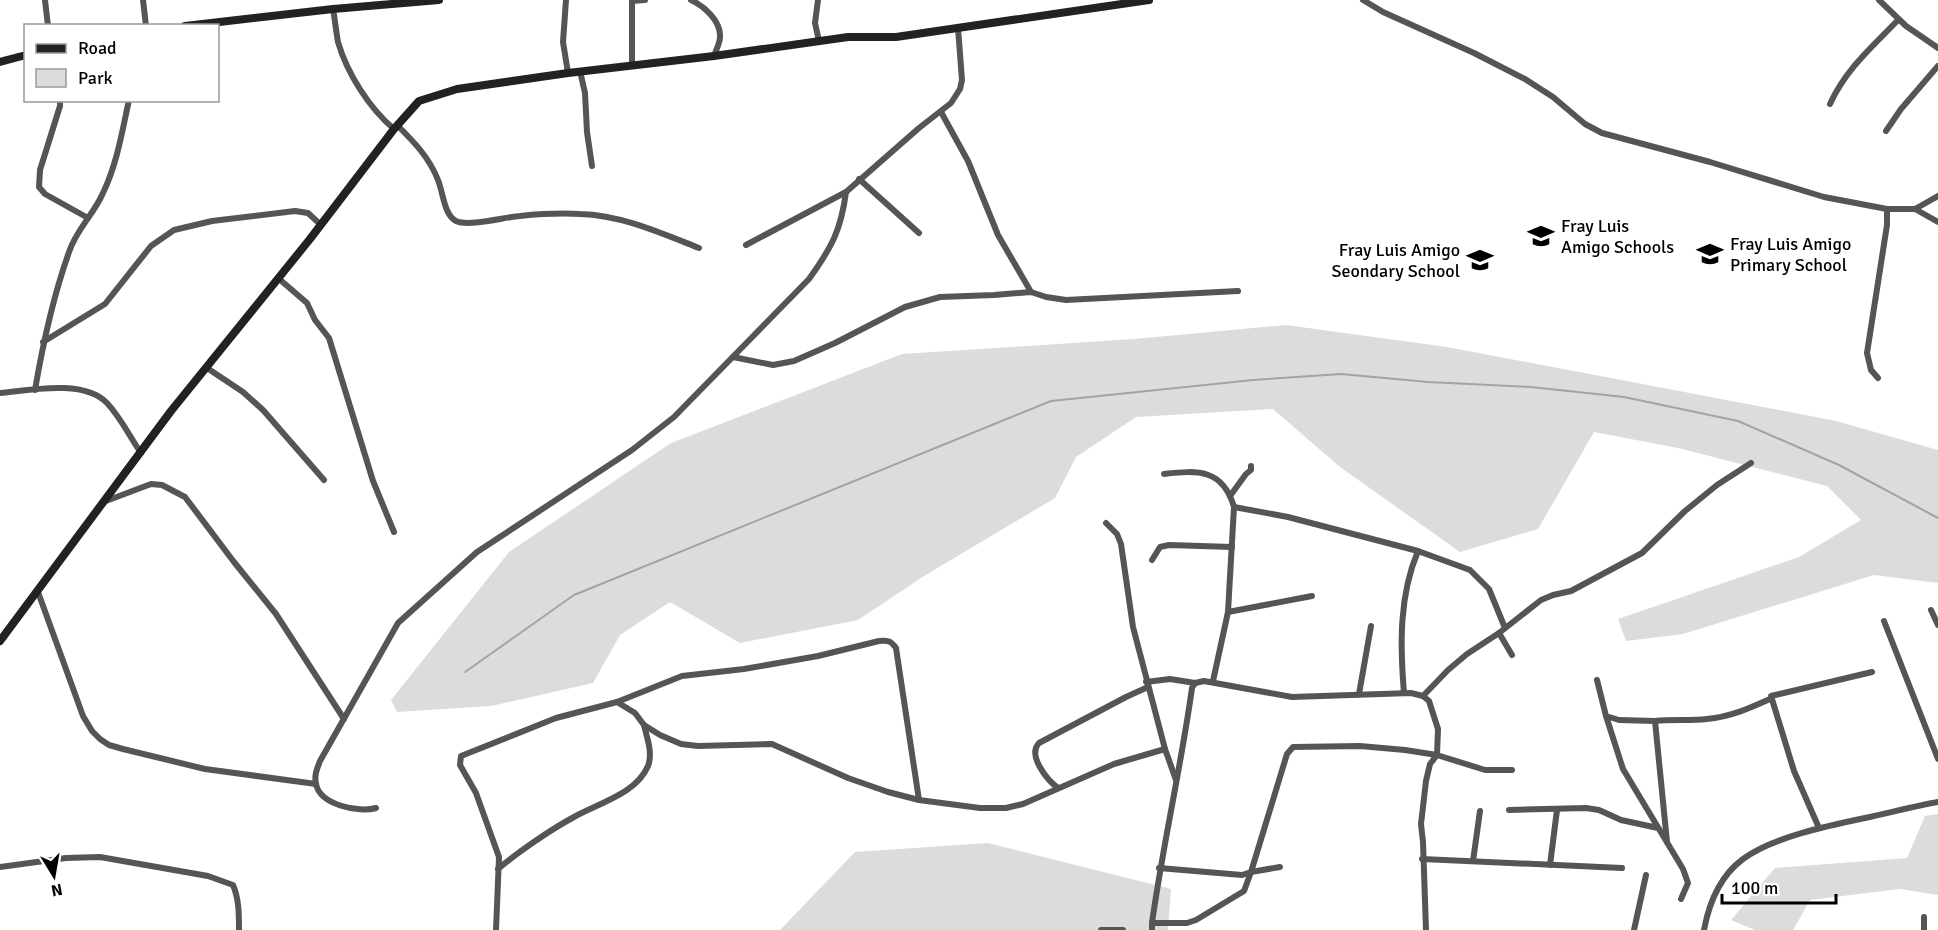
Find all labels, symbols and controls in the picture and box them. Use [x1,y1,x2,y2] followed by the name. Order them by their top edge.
[24,24,219,102] legend
[78,37,117,59] text: Road
[78,67,113,89] text: Park
[1561,215,1674,258] place label: Fray Luis Amigo Schools
[1526,221,1556,251] school or university icon: Fray Luis Amigo Schools
[1730,233,1851,276] place label: Fray Luis Amigo Primary School
[1331,239,1460,282] place label: Fray Luis Amigo Seondary School
[1695,239,1725,269] school or university icon: Fray Luis Amigo Primary School
[1465,245,1495,275] school or university icon: Fray Luis Amigo Seondary School
[24,846,84,906] north arrow
[1722,867,1836,905] scale bar
[1731,877,1778,899] text: 100 m
[49,879,64,901] text: N

